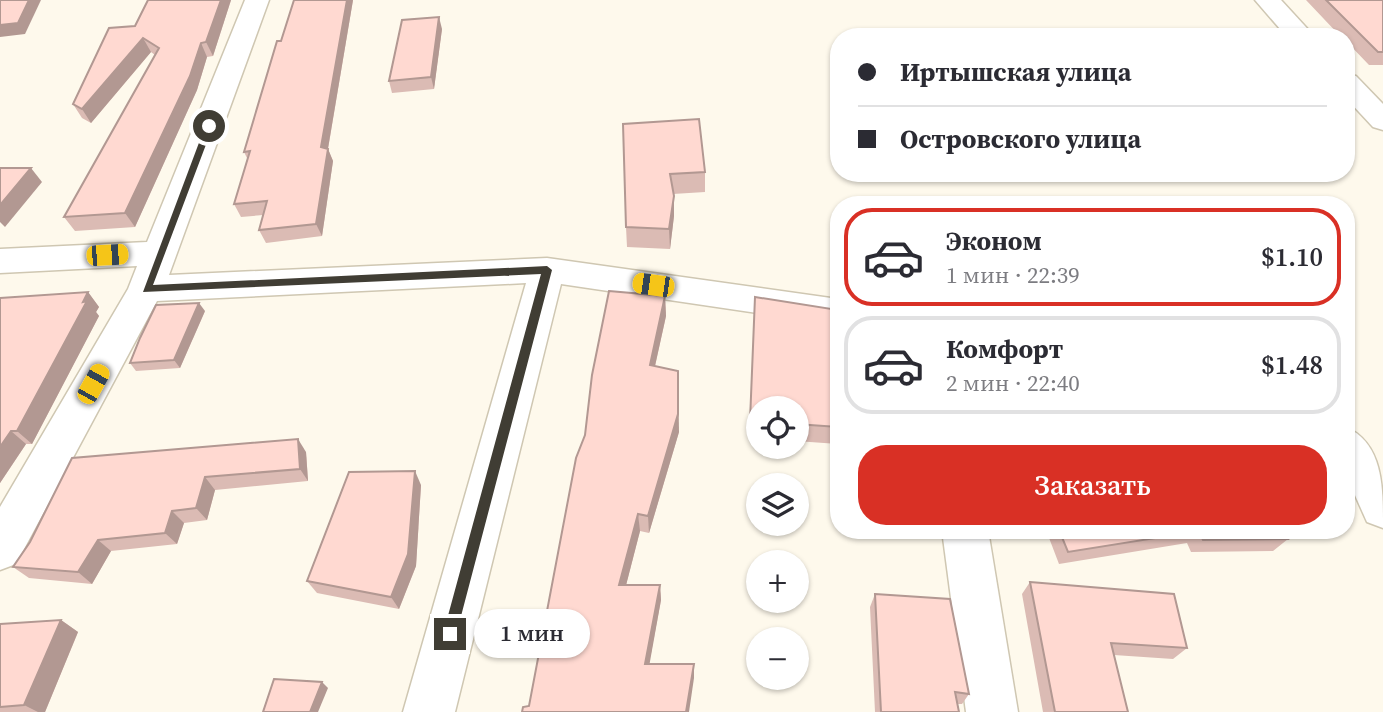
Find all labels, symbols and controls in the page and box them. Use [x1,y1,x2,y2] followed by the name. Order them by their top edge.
[900,54,1132,90] text: Иртышская улица
[193,110,225,142] route start
[900,121,1141,157] text: Островского улица
[946,223,1042,259] text: Эконом
[862,226,925,289] icon: car
[1261,239,1323,275] text: $1.10
[86,243,129,267] car
[946,259,1080,291] text: 1 мин · 22:39
[631,272,676,298] car
[946,331,1063,367] text: Комфорт
[862,334,925,397] icon: car
[1261,347,1323,383] text: $1.48
[74,361,113,407] car
[946,367,1080,399] text: 2 мин · 22:40
[746,396,809,690] map controls
[746,396,809,459] button: locate
[858,445,1327,525] button: Заказать
[746,473,809,536] button: layers
[746,550,809,613] button: +
[475,610,590,658] callout: 1 мин
[500,617,564,649] text: 1 мин
[434,618,466,650] route end
[746,627,809,690] button: −

